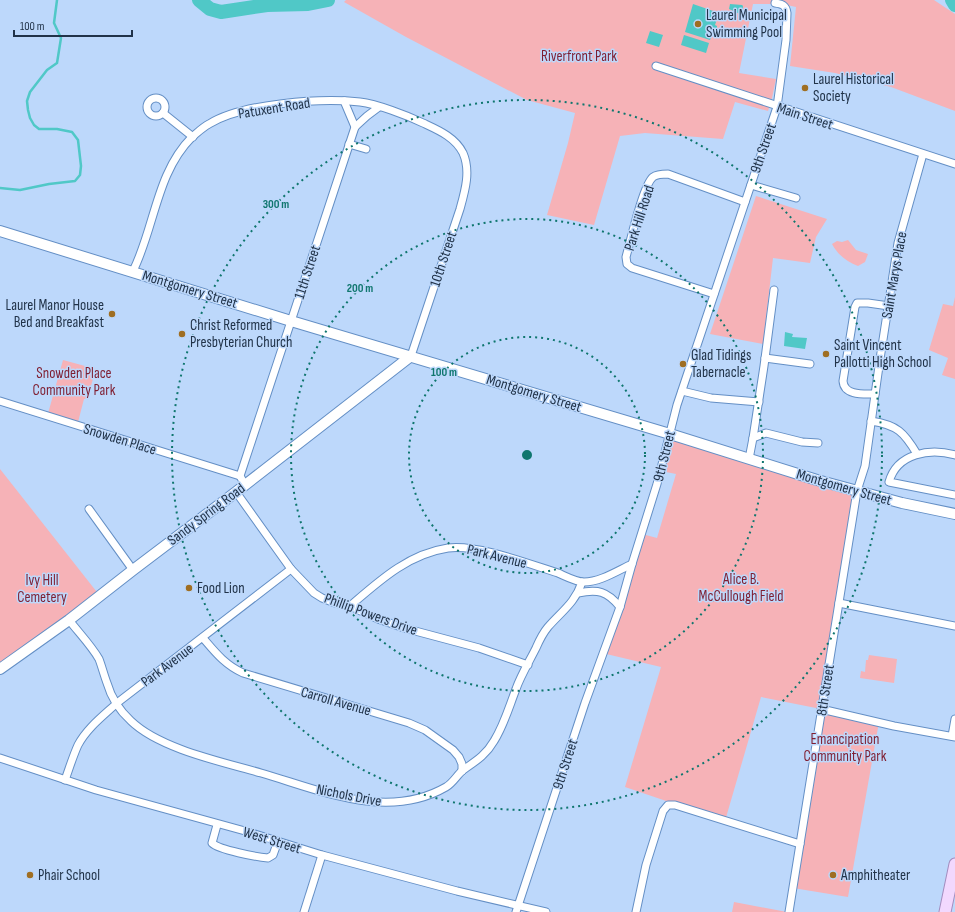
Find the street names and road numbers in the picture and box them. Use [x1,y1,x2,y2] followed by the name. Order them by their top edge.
[237,93,311,124] street label: Patuxent Road
[774,98,836,135] street label: Main Street
[746,120,781,176] street label: 9th Street
[620,183,659,253] street label: Park Hill Road
[426,229,461,289] street label: 10th Street
[877,230,911,320] street label: Saint Marys Place
[290,242,325,301] street label: 11th Street
[140,266,240,313] street label: Montgomery Street
[484,370,584,417] street label: Montgomery Street
[81,419,159,460] street label: Snowden Place
[649,428,680,484] street label: 9th Street
[794,465,894,510] street label: Montgomery Street
[164,479,249,550] street label: Sandy Spring Road
[465,540,529,573] street label: Park Avenue
[322,589,420,640] street label: Phillip Powers Drive
[137,639,197,691] street label: Park Avenue
[812,663,839,717] street label: 8th Street
[299,682,373,721] street label: Carroll Avenue
[548,736,583,792] street label: 9th Street
[315,780,383,811] street label: Nichols Drive
[241,823,303,858] street label: West Street

